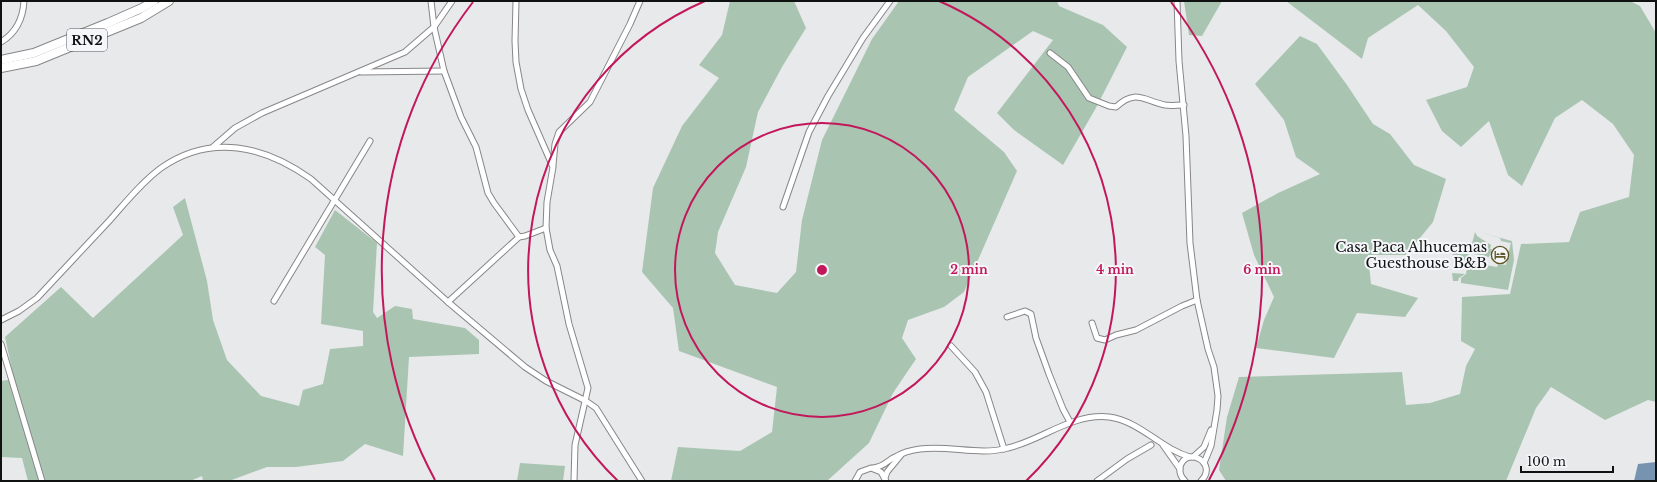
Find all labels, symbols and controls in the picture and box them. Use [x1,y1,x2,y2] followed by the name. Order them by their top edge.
[67,29,107,51] road number: RN2
[1335,238,1487,272] place label: Casa Paca Alhucemas Guesthouse B&B
[1490,245,1510,265] hotel icon: Casa Paca Alhucemas Guesthouse B&B
[950,262,988,277] text: 2 min
[1096,262,1134,277] text: 4 min
[1243,262,1281,277] text: 6 min
[815,263,829,277] centre of rings
[1521,448,1613,474] scale bar
[1527,454,1566,469] text: 100 m

